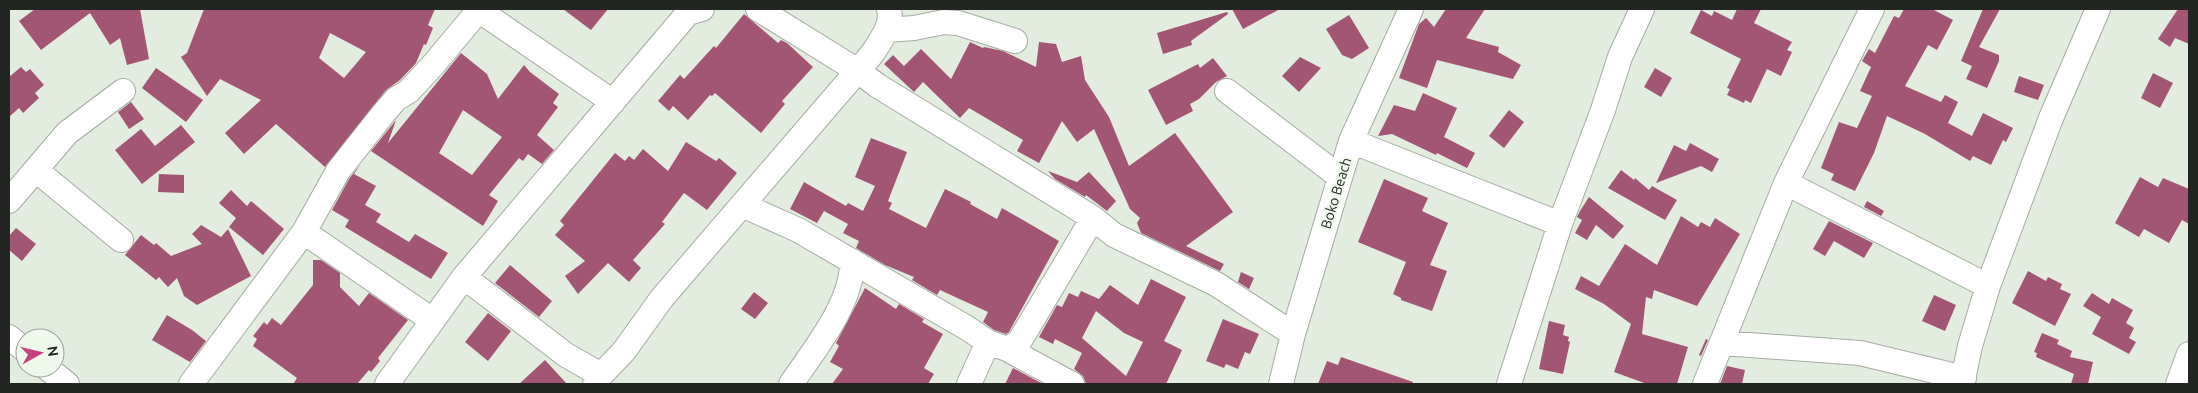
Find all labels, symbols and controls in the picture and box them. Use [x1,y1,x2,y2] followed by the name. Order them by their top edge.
[1318,155,1354,231] street label: Boko Beach
[15,328,65,378] north arrow
[44,345,62,357] text: N

